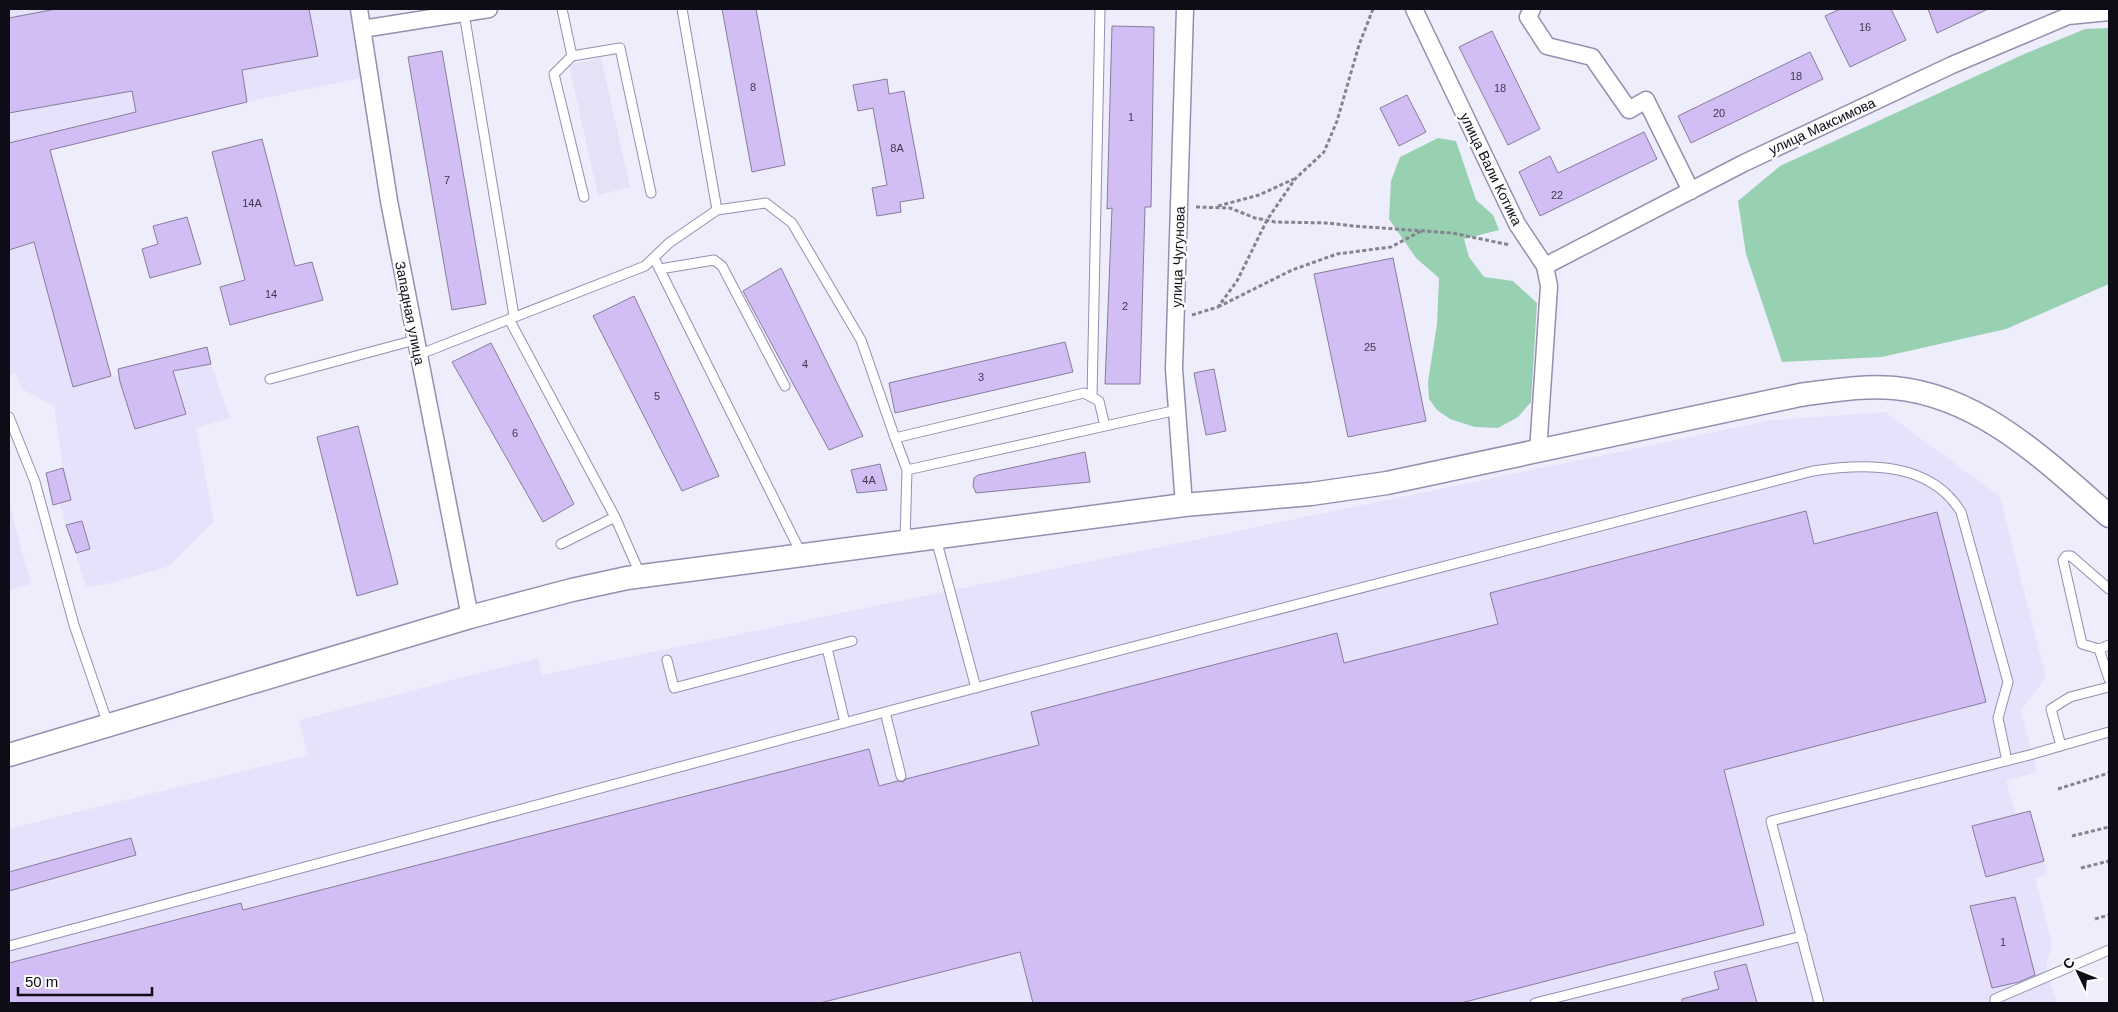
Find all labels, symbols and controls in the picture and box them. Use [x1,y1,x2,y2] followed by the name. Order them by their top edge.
[1859,21,1871,33] house number: 16
[1790,70,1802,82] house number: 18
[750,81,756,93] house number: 8
[1494,82,1506,94] house number: 18
[1766,94,1878,158] street label: улица Максимова
[1713,107,1725,119] house number: 20
[1457,110,1525,228] street label: улица Вали Котика
[1128,111,1134,123] house number: 1
[890,142,904,154] house number: 8А
[444,174,450,186] house number: 7
[1551,189,1563,201] house number: 22
[242,197,262,209] house number: 14А
[1168,206,1188,308] street label: улица Чугунова
[392,260,428,366] street label: Западная улица
[265,288,277,300] house number: 14
[1122,300,1128,312] house number: 2
[1364,341,1376,353] house number: 25
[802,358,808,370] house number: 4
[978,371,984,383] house number: 3
[654,390,660,402] house number: 5
[512,427,518,439] house number: 6
[862,474,876,486] house number: 4А
[2000,936,2006,948] house number: 1
[2053,947,2103,997] north arrow
[2059,954,2078,972] text: С
[18,964,151,996] scale bar
[25,973,58,990] text: 50 m

